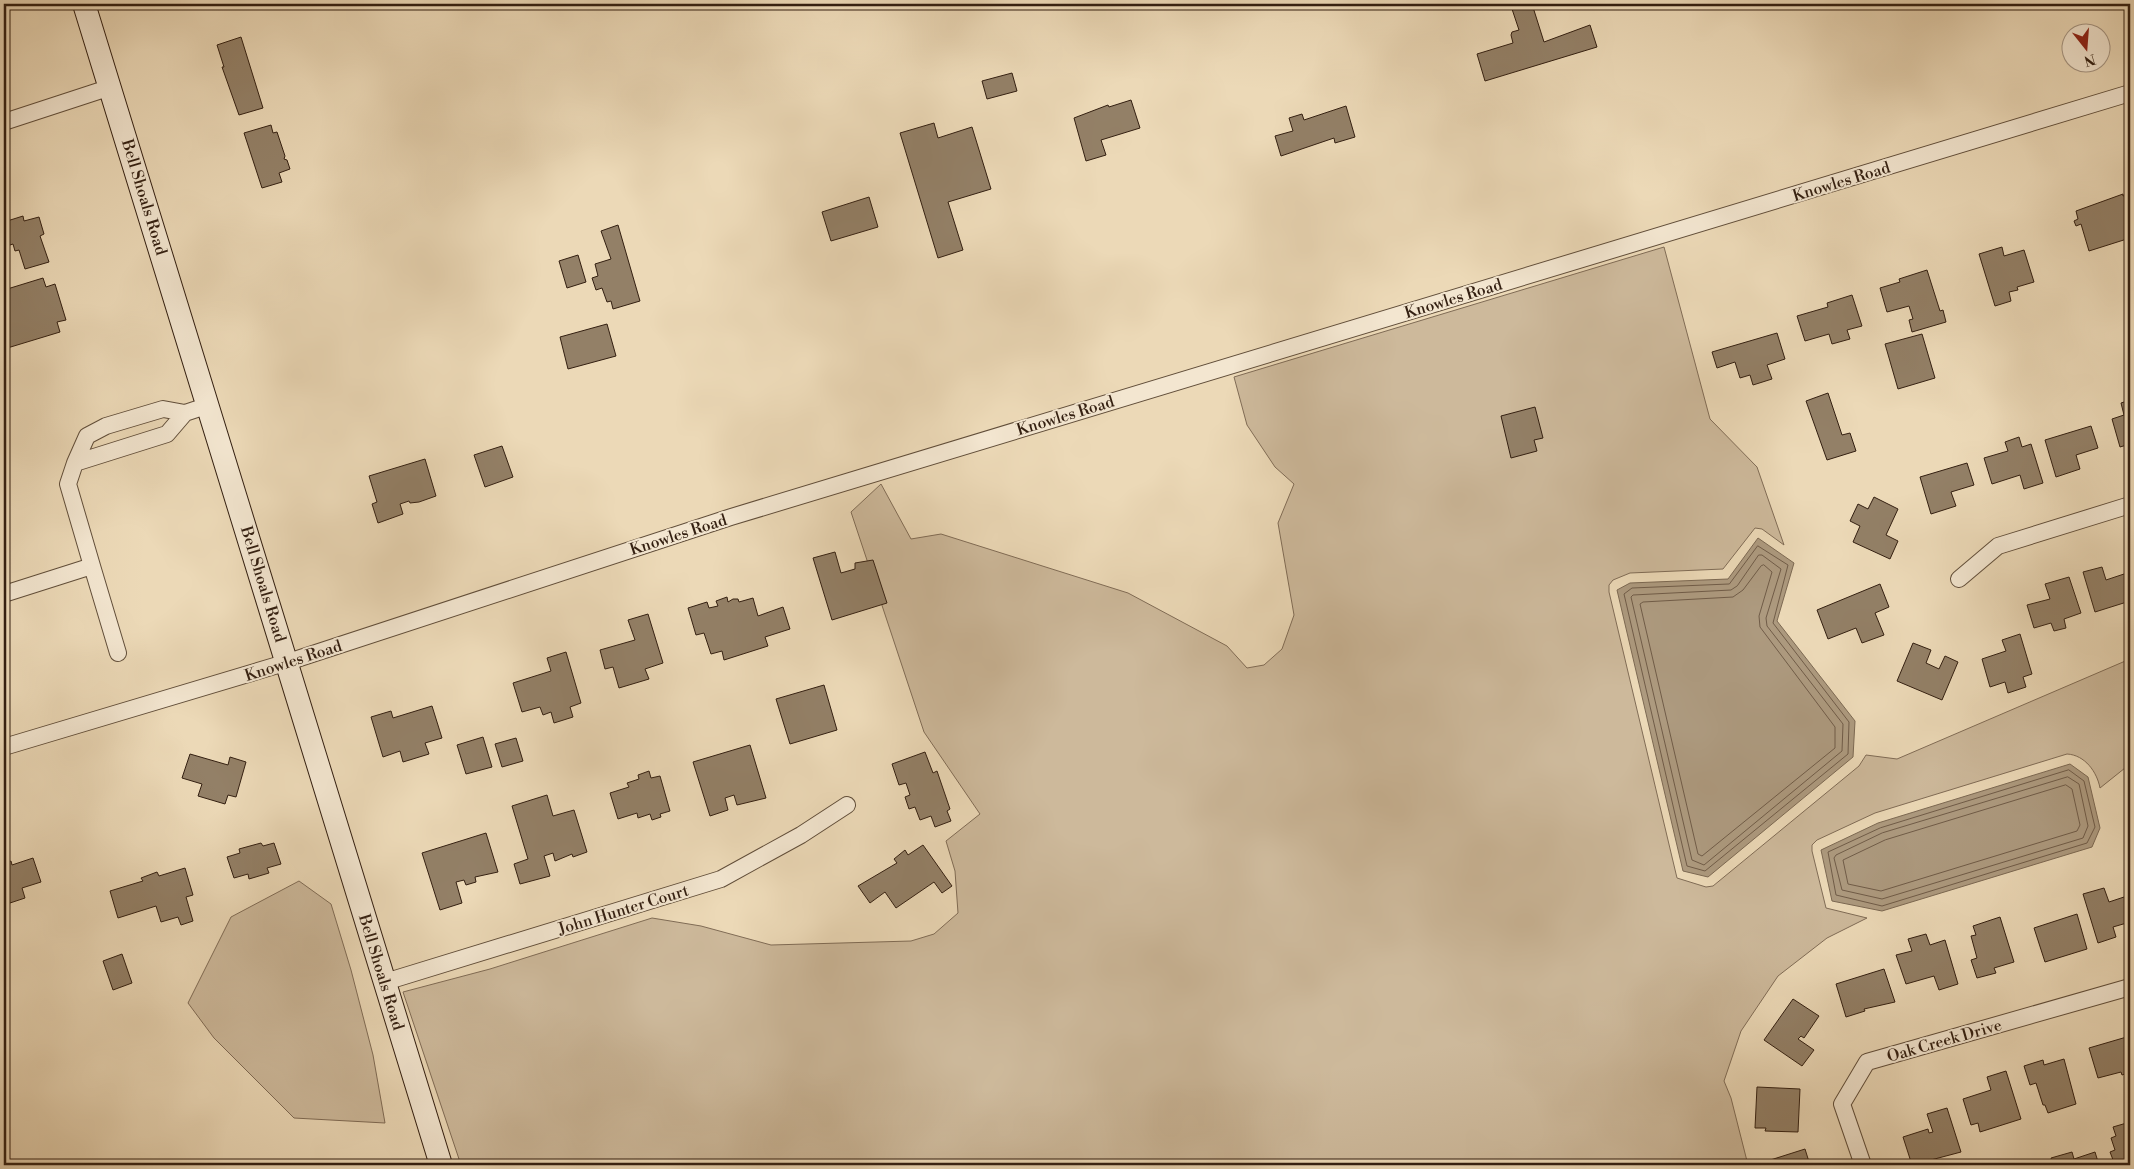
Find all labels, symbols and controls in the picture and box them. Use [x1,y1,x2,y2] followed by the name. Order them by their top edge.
[2062,22,2112,72] north arrow
[2082,49,2097,70] text: N
[117,136,171,258] street label: Bell Shoals Road
[1790,158,1893,206] street label: Knowles Road
[1402,275,1505,323] street label: Knowles Road
[1014,392,1117,440] street label: Knowles Road
[627,510,729,560] street label: Knowles Road
[236,523,290,645] street label: Bell Shoals Road
[242,636,344,686] street label: Knowles Road
[555,880,691,940] street label: John Hunter Court
[354,911,408,1033] street label: Bell Shoals Road
[1885,1015,2004,1067] street label: Oak Creek Drive

